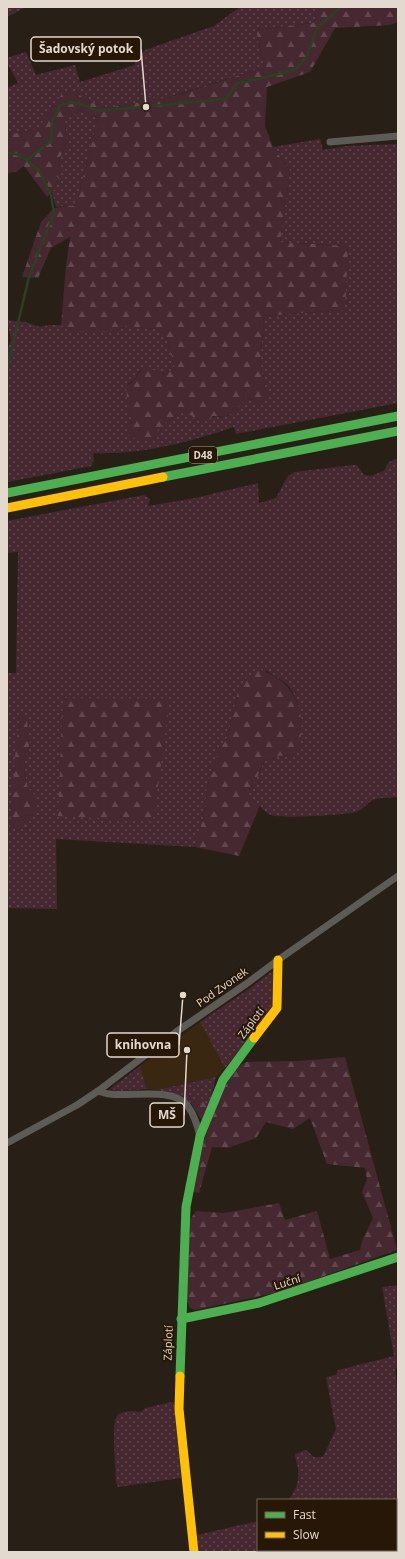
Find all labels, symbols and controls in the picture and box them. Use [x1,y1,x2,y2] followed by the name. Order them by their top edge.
[31,37,141,61] callout: Šadovský potok
[39,40,134,57] text: Šadovský potok
[189,447,217,463] road number: D48
[193,963,251,1010] street label: Pod Zvonek
[234,1004,267,1041] street label: Záplotí
[107,1033,179,1057] callout: knihovna
[115,1036,171,1053] text: knihovna
[150,1103,184,1127] callout: MŠ
[158,1106,176,1123] text: MŠ
[272,1270,302,1293] street label: Luční
[159,1325,176,1361] street label: Záplotí
[257,1499,397,1551] legend
[293,1506,316,1523] text: Fast
[293,1526,320,1543] text: Slow

